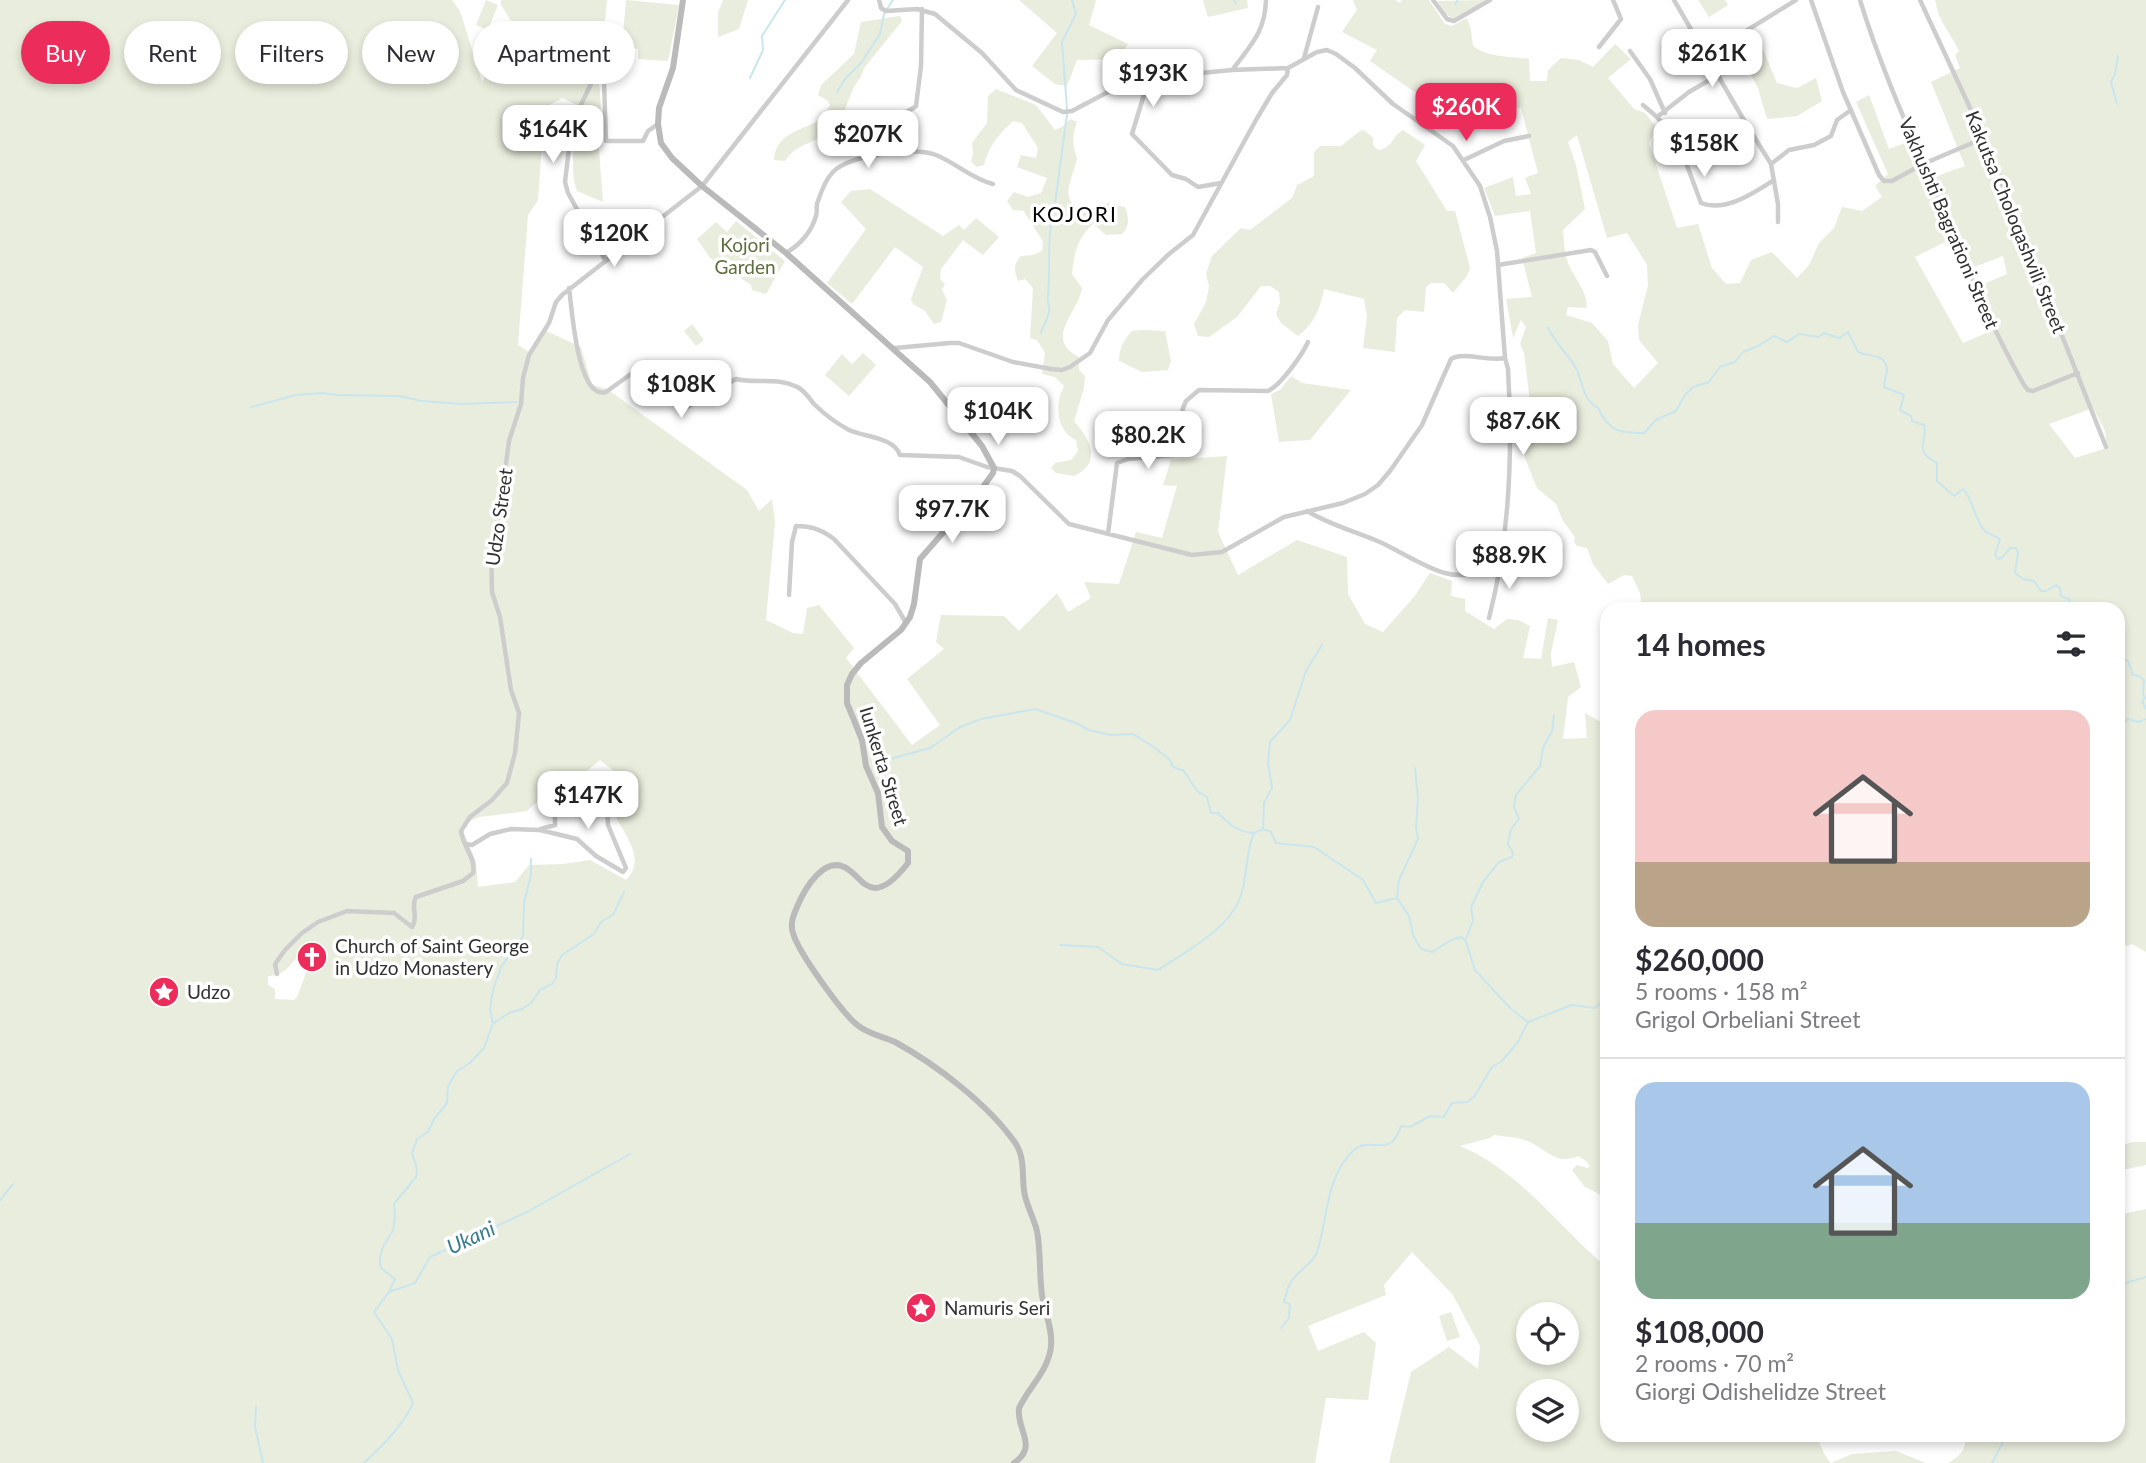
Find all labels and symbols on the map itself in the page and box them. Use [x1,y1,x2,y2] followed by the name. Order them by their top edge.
[1663,29,1761,89] pin: $261K
[1104,50,1202,109] pin: $193K
[1417,83,1515,143] pin: $260K
[504,106,602,165] pin: $164K
[1961,107,2072,337] street label: Kakutsa Choloqashvili Street
[819,110,917,170] pin: $207K
[1895,114,2004,332] street label: Vakhushti Bagrationi Street
[1655,120,1753,179] pin: $158K
[1032,201,1118,226] district label: KOJORI
[565,210,663,269] pin: $120K
[714,233,776,278] park label: Kojori Garden
[632,360,730,420] pin: $108K
[949,388,1047,447] pin: $104K
[1466,398,1580,457] pin: $87.6K
[1091,412,1205,471] pin: $80.2K
[480,466,517,567] street label: Udzo Street
[895,486,1009,545] pin: $97.7K
[1452,532,1566,591] pin: $88.9K
[855,703,914,828] street label: Iunkerta Street
[539,772,637,831] pin: $147K
[335,934,529,979] place label: Church of Saint George in Udzo Monastery
[295,940,329,974] church icon: Church of Saint George in Udzo Monastery
[147,975,181,1009] place icon: Udzo
[187,980,230,1003] place label: Udzo
[442,1215,499,1259] water label: Ukani
[904,1291,938,1325] place icon: Namuris Seri
[944,1296,1050,1319] place label: Namuris Seri

